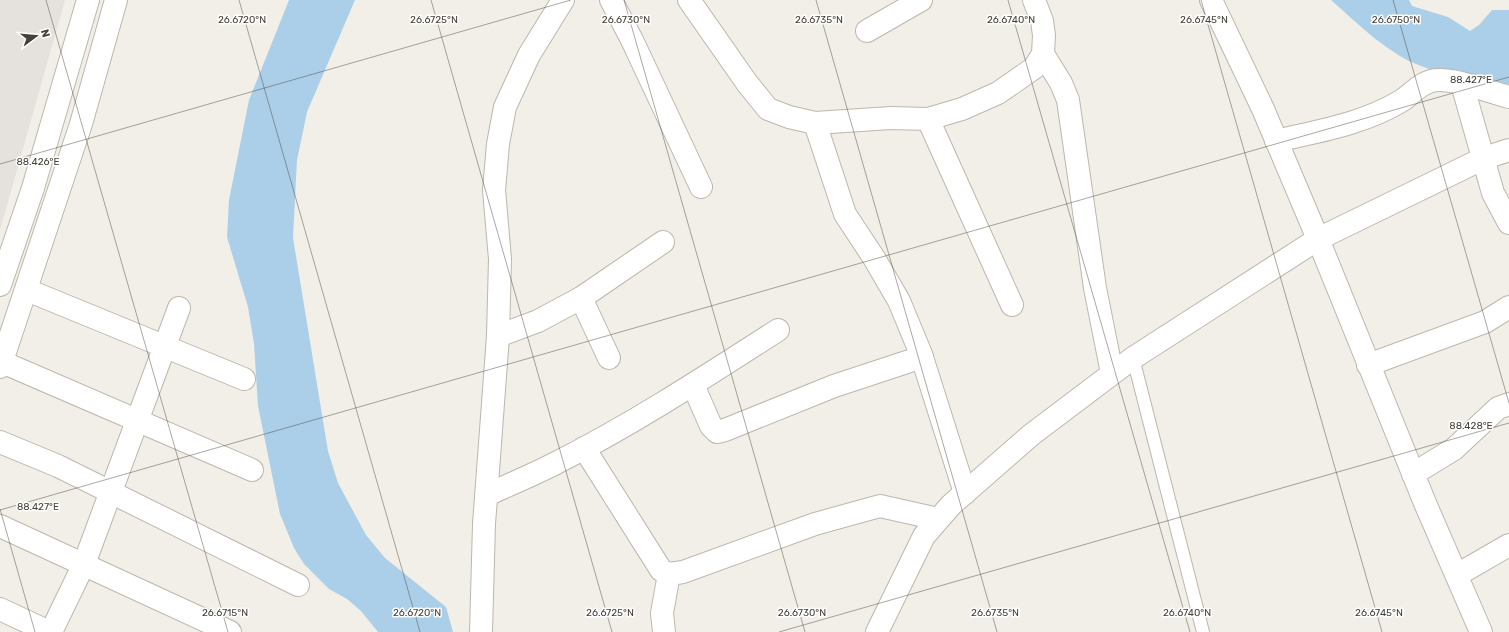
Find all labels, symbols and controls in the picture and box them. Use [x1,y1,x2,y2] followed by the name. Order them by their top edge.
[218,14,266,26] text: 26.6720°N
[410,14,458,26] text: 26.6725°N
[602,14,650,26] text: 26.6730°N
[795,14,843,26] text: 26.6735°N
[987,14,1035,26] text: 26.6740°N
[1180,14,1228,26] text: 26.6745°N
[1372,14,1420,26] text: 26.6750°N
[16,16,56,56] north arrow
[38,28,52,39] text: N
[1450,74,1492,86] text: 88.427°E
[16,156,60,168] text: 88.426°E
[1449,420,1493,432] text: 88.428°E
[17,501,59,513] text: 88.427°E
[202,607,248,619] text: 26.6715°N
[393,607,441,619] text: 26.6720°N
[586,607,634,619] text: 26.6725°N
[778,607,826,619] text: 26.6730°N
[971,607,1019,619] text: 26.6735°N
[1163,607,1211,619] text: 26.6740°N
[1355,607,1403,619] text: 26.6745°N

